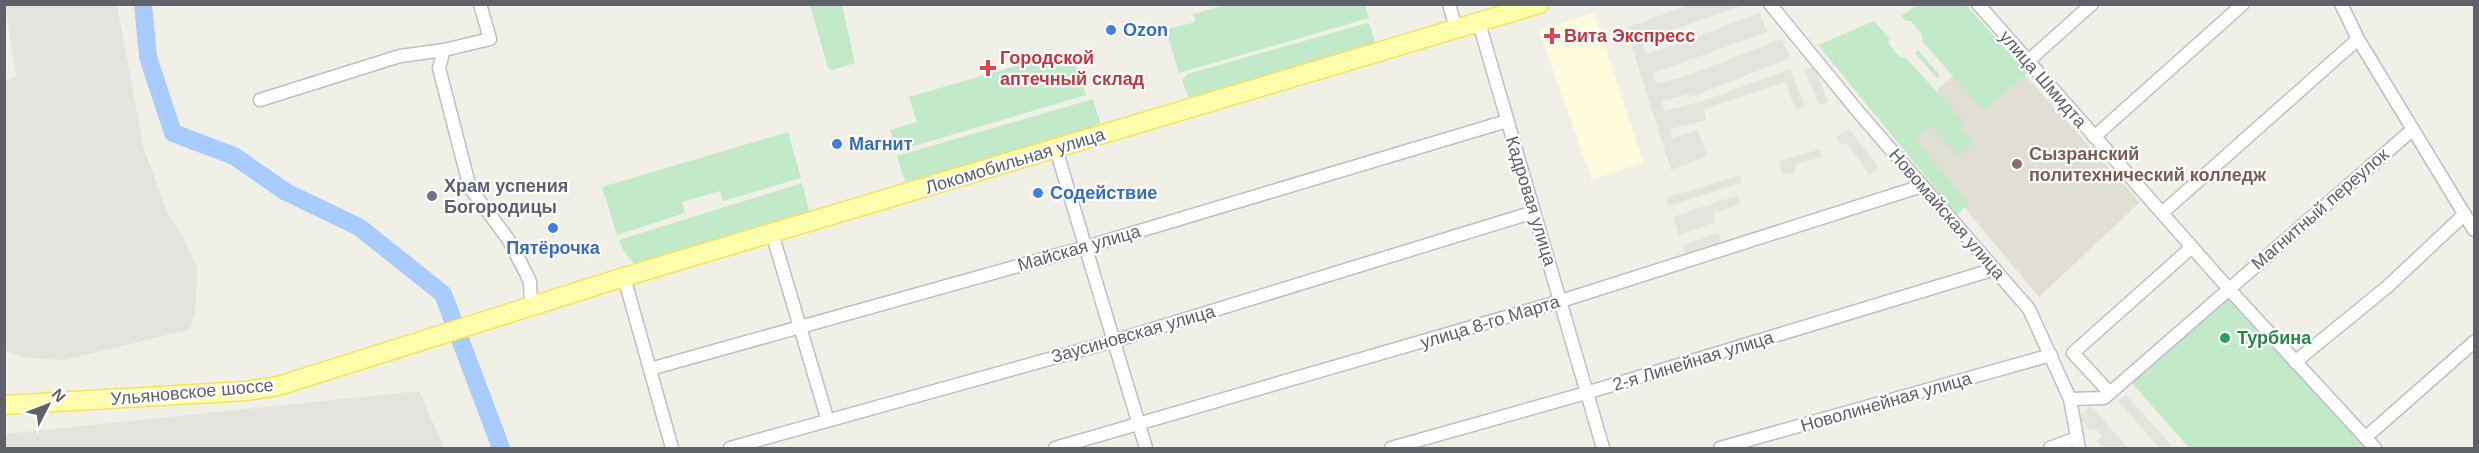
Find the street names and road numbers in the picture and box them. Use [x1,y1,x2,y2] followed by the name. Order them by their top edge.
[1995,26,2091,132] street label: улица Шмидта
[923,124,1108,198] street label: Локомобильная улица
[1502,134,1561,269] street label: Кадровая улица
[2248,144,2393,274] street label: Магнитный переулок
[1885,145,2010,284] street label: Новомайская улица
[1015,221,1144,275] street label: Майская улица
[1418,291,1563,353] street label: улица 8-го Марта
[1049,301,1218,367] street label: Заусиновская улица
[1610,327,1777,395] street label: 2-я Линейная улица
[1798,368,1975,436] street label: Новолинейная улица
[110,375,274,409] street label: Ульяновское шоссе

